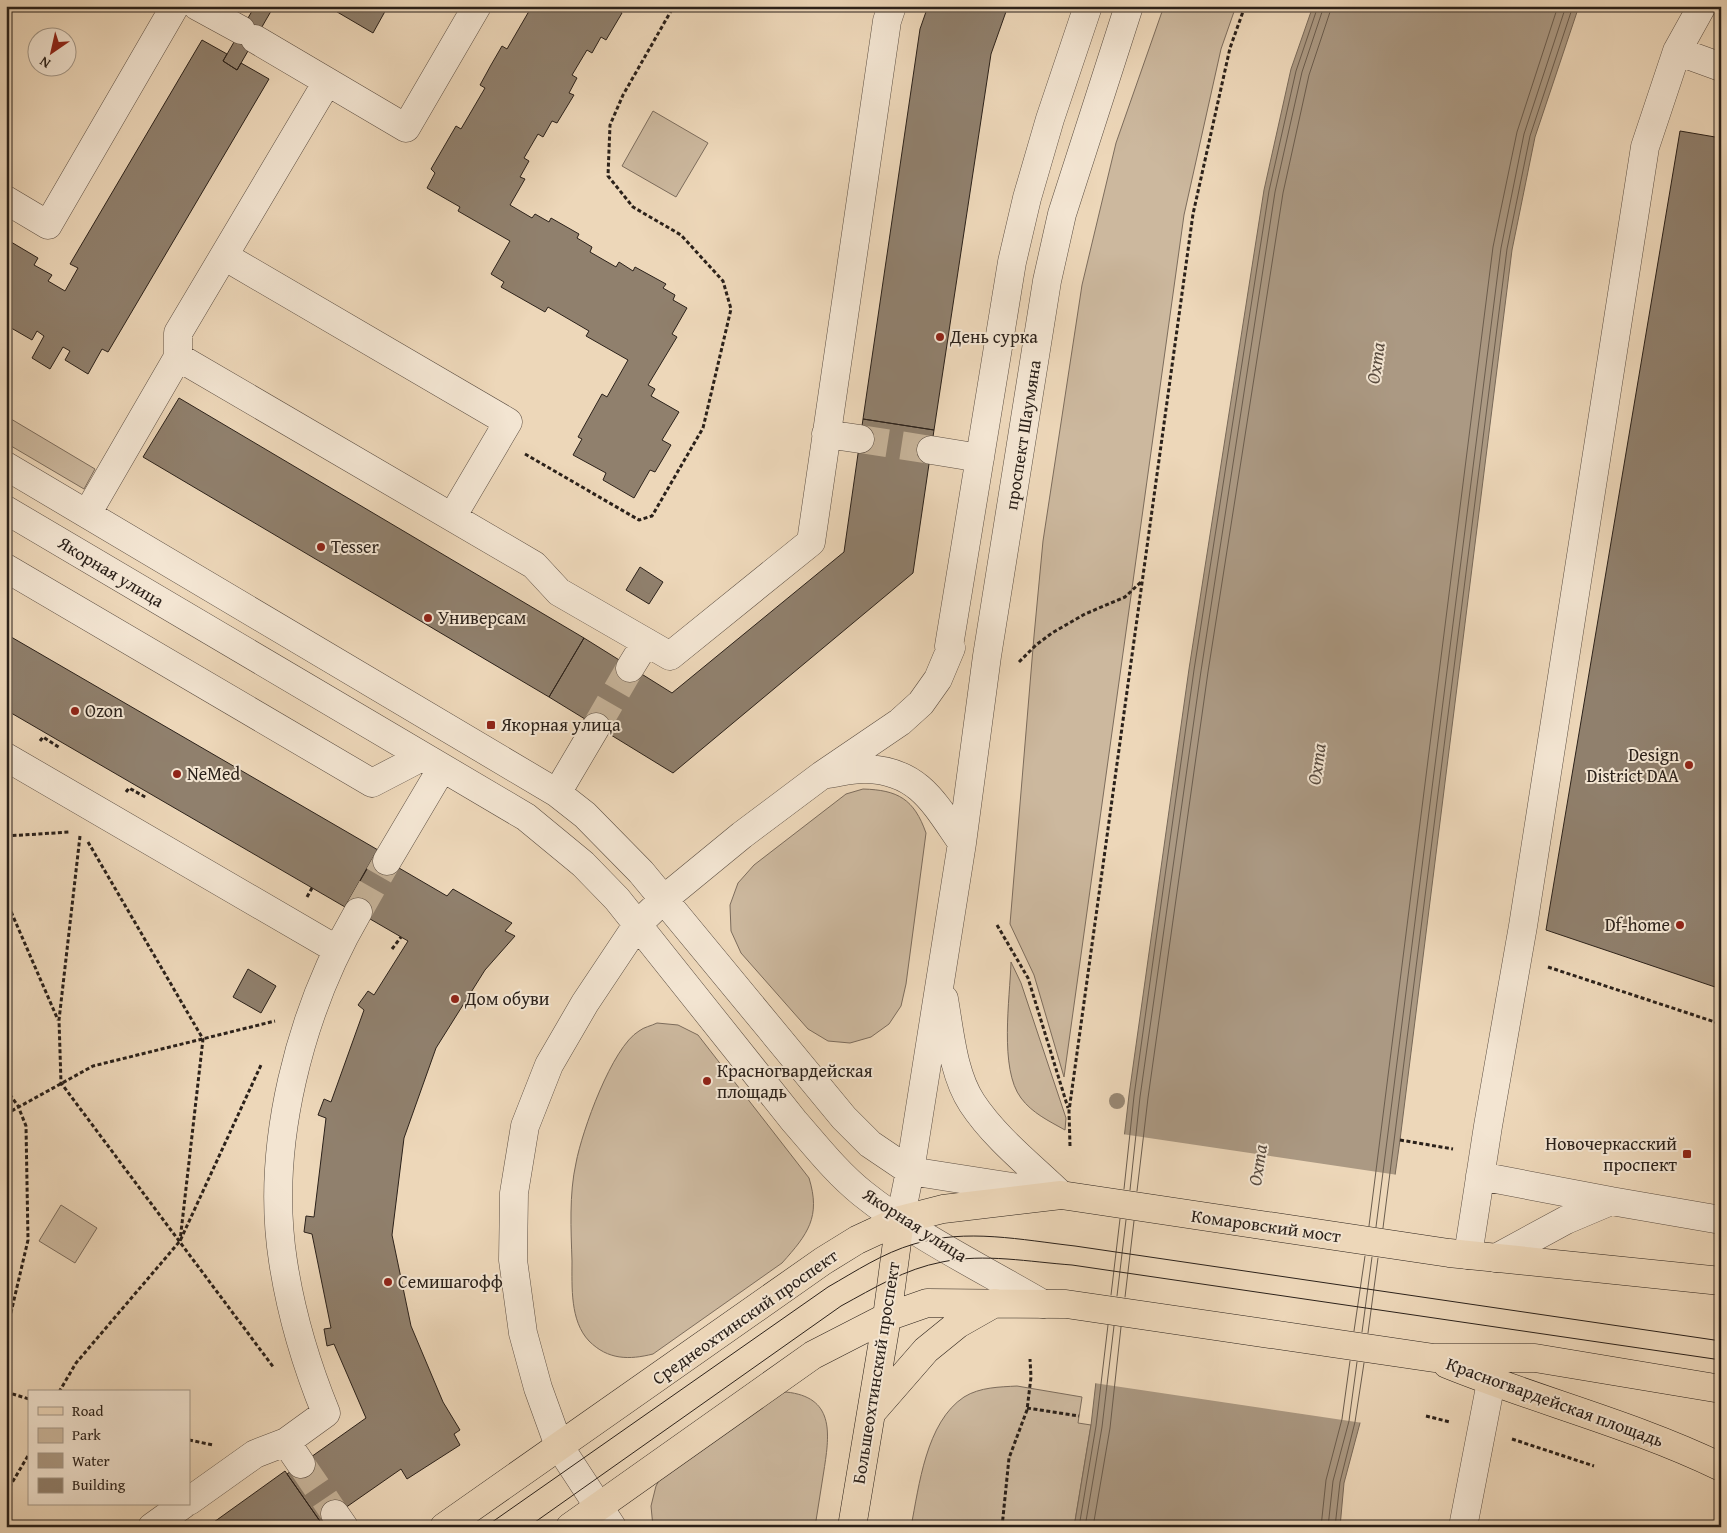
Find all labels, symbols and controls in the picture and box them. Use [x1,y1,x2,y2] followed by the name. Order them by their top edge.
[28,28,78,78] north arrow
[35,52,54,74] text: N
[949,323,1038,350] place label: День сурка
[934,331,946,343] marker: День сурка
[1358,340,1392,386] water label: Охта
[997,358,1048,512] street label: проспект Шаумяна
[52,529,170,614] street label: Якорная улица
[331,533,380,560] place label: Tesser
[315,541,327,553] marker: Tesser
[438,604,527,631] place label: Универсам
[422,612,434,624] marker: Универсам
[85,697,123,724] place label: Ozon
[69,705,81,717] marker: Ozon
[500,711,621,738] place label: Якорная улица
[485,719,497,731] marker: Якорная улица
[1299,741,1333,787] water label: Охта
[1586,741,1679,789] place label: Design District DAA
[1683,759,1695,771] marker: Design District DAA
[187,760,240,787] place label: NeMed
[171,768,183,780] marker: NeMed
[1605,911,1670,938] place label: Df-home
[1674,919,1686,931] marker: Df-home
[464,985,550,1012] place label: Дом обуви
[449,993,461,1005] marker: Дом обуви
[717,1057,873,1105] place label: Красногвардейская площадь
[701,1075,713,1087] marker: Красногвардейская площадь
[1545,1130,1677,1178] place label: Новочеркасский проспект
[1240,1142,1274,1188] water label: Охта
[1681,1148,1693,1160] marker: Новочеркасский проспект
[857,1180,973,1269] street label: Якорная улица
[1190,1202,1343,1249] street label: Комаровский мост
[646,1242,843,1391] street label: Среднеохтинский проспект
[845,1260,906,1486] street label: Большеохтинский проспект
[398,1268,503,1295] place label: Семишагофф
[382,1276,394,1288] marker: Семишагофф
[1443,1350,1668,1453] street label: Красногвардейская площадь
[28,1390,190,1506] legend
[72,1400,103,1421] text: Road
[72,1424,101,1445] text: Park
[72,1450,110,1471] text: Water
[72,1474,126,1495] text: Building

